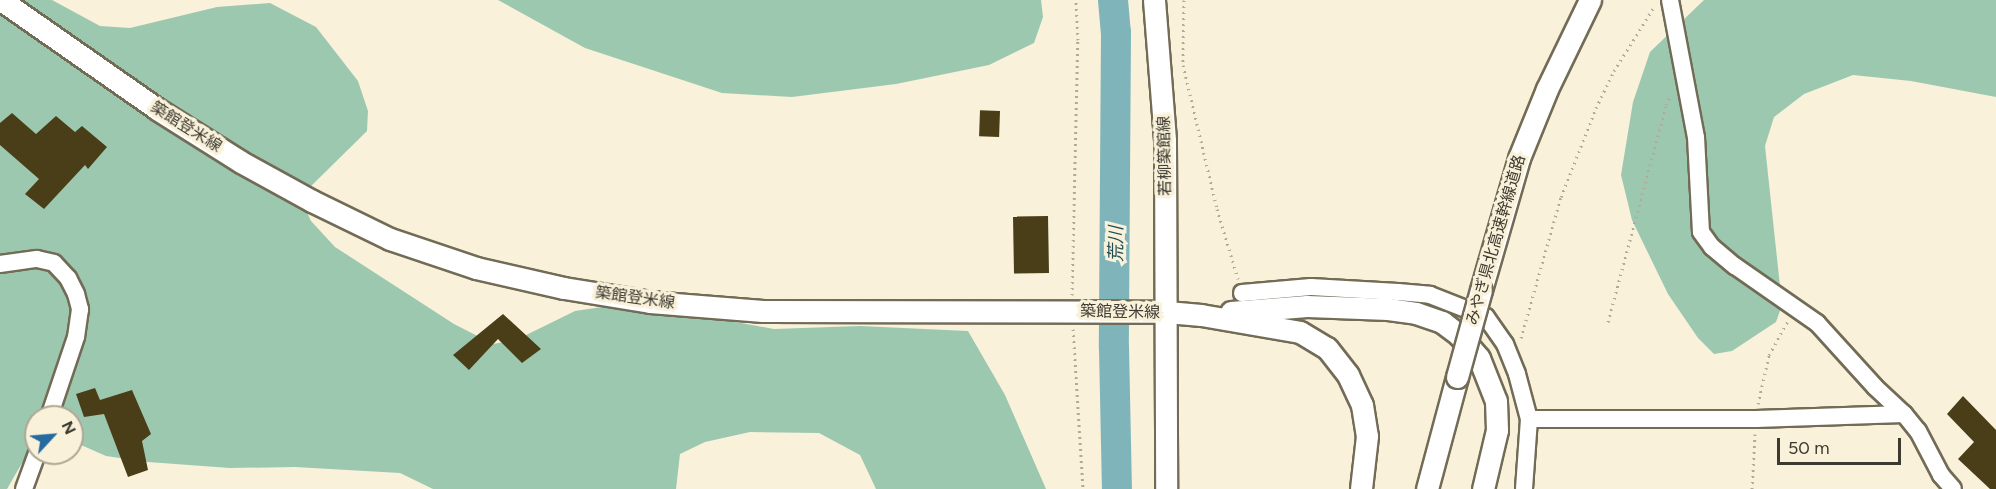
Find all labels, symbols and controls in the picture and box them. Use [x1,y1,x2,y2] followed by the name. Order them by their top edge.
[147,98,225,156] street label: 築館登米線
[1155,116,1175,196] street label: 若柳築館線
[1463,153,1529,327] street label: みやぎ県北高速幹線道路
[1105,226,1127,262] water label: 荒川
[594,283,676,313] street label: 築館登米線
[1080,302,1160,322] street label: 築館登米線
[24,405,84,465] north arrow
[58,418,80,437] text: N
[1780,426,1904,464] scale bar
[1788,437,1830,459] text: 50 m

